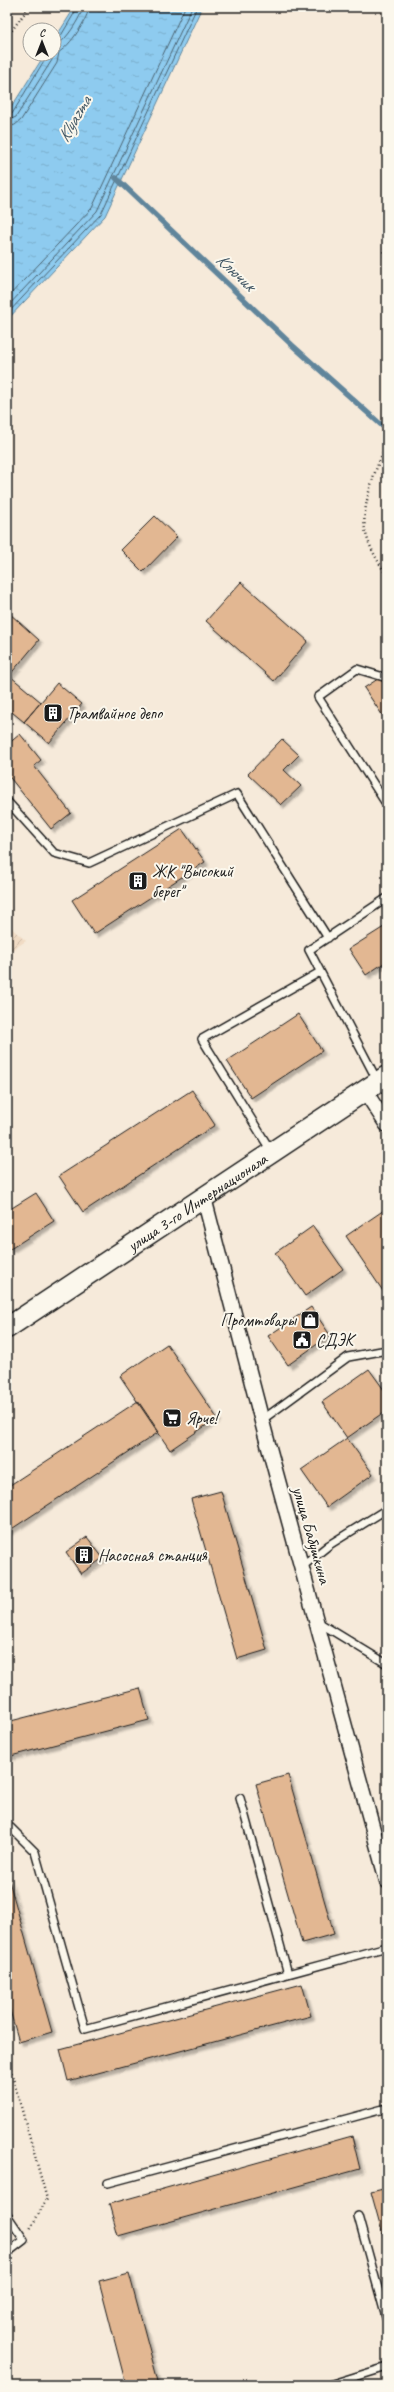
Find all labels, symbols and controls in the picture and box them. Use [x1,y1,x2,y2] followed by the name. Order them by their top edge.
[22,22,62,62] north arrow
[39,25,46,39] text: С
[52,91,97,146] water label: Klyazma
[212,248,263,298] water label: Ключик
[42,702,64,724] building icon: Трамвайное депо
[67,703,163,724] place label: Трамвайное депо
[152,861,234,902] place label: ЖК "Высокий берег"
[127,870,149,892] building icon: ЖК "Высокий берег"
[123,1148,272,1257] street label: улица 3-го Интернационала
[299,1309,321,1331] shop icon: Промтовары
[220,1310,298,1331] place label: Промтовары
[291,1329,313,1351] public building icon: СДЭК
[316,1330,357,1351] place label: СДЭК
[161,1407,183,1429] supermarket icon: Ярче!
[186,1408,220,1429] place label: Ярче!
[287,1483,336,1588] street label: улица Бабушкина
[73,1544,95,1566] building icon: Насосная станция
[98,1545,208,1566] place label: Насосная станция

